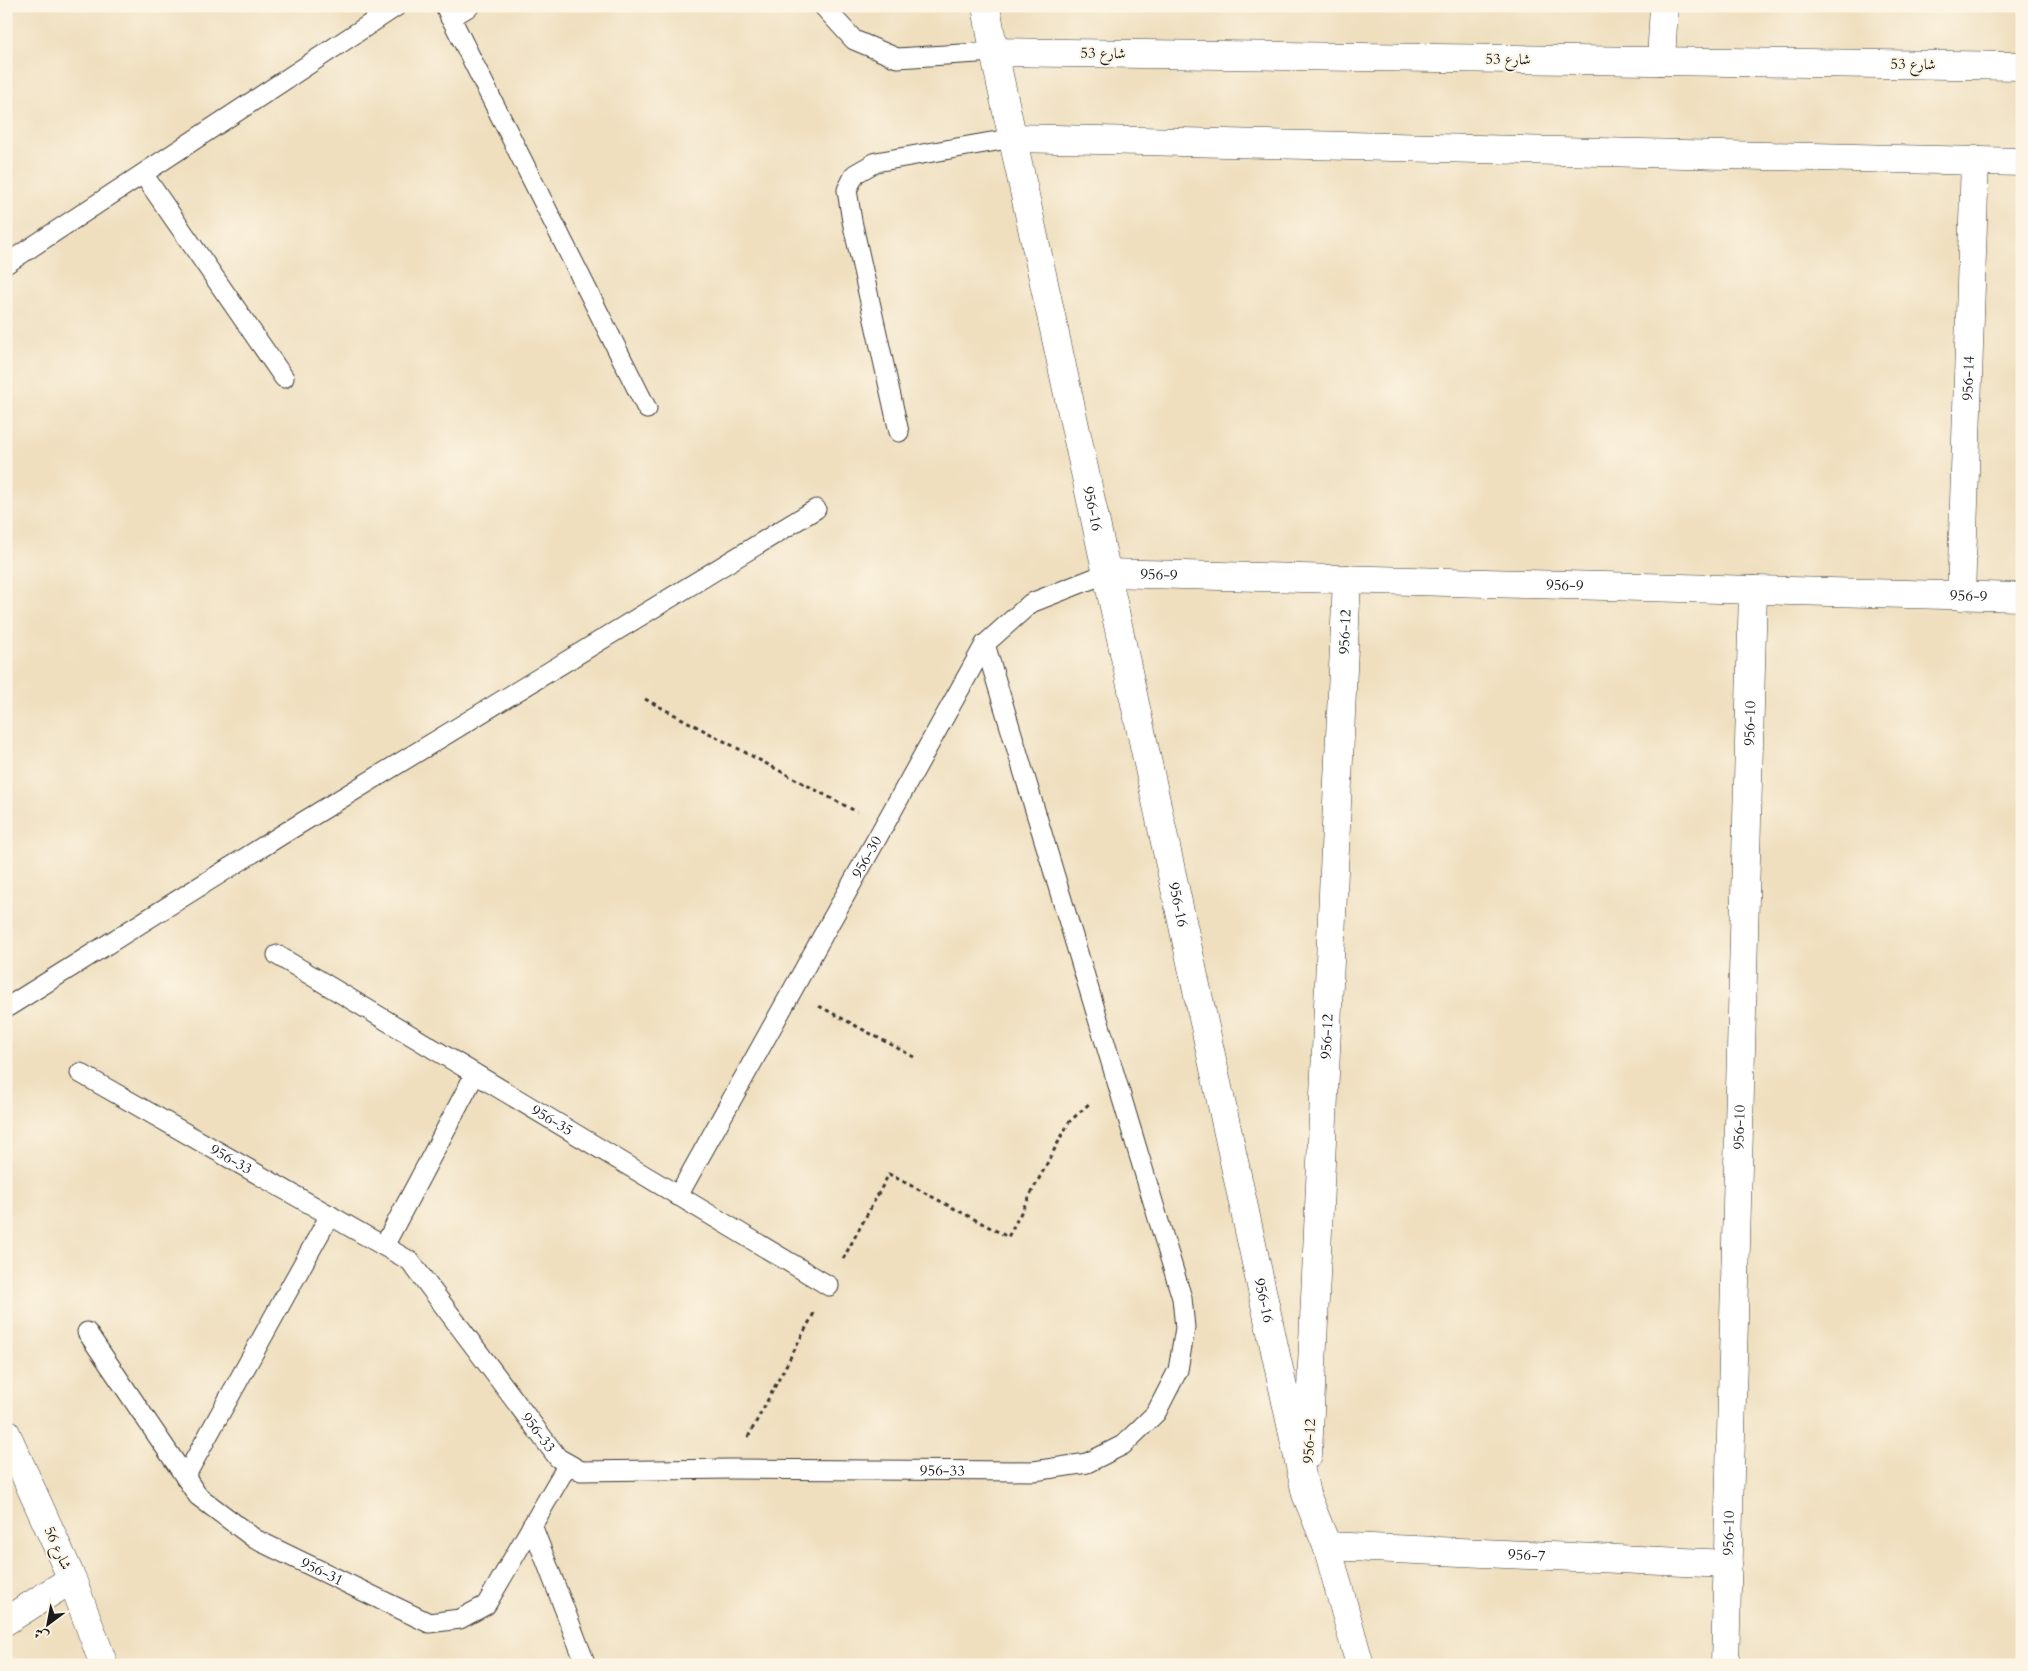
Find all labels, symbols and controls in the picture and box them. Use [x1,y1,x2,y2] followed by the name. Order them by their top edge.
[1080,43,1126,66] street label: شارع 53
[1485,49,1531,72] street label: شارع 53
[1890,54,1936,77] street label: شارع 53
[1957,355,1979,401] street label: 956-14
[1078,485,1107,533] street label: 956-16
[1140,564,1178,585] street label: 956-9
[1546,575,1584,596] street label: 956-9
[1950,585,1988,606] street label: 956-9
[1334,609,1356,655] street label: 956-12
[1739,700,1760,746] street label: 956-10
[847,832,886,881] street label: 956-30
[1164,880,1193,929] street label: 956-16
[1316,1013,1338,1059] street label: 956-12
[528,1100,577,1140] street label: 956-35
[1728,1104,1750,1150] street label: 956-10
[207,1139,256,1179] street label: 956-33
[1250,1276,1279,1325] street label: 956-16
[517,1408,560,1456] street label: 956-33
[1298,1418,1320,1464] street label: 956-12
[920,1460,965,1481] street label: 956-33
[1718,1510,1739,1556] street label: 956-10
[37,1523,76,1574] street label: شارع 56
[1508,1544,1546,1566] street label: 956-7
[297,1553,347,1590] street label: 956-31
[22,1598,72,1648] north arrow
[30,1623,52,1646] text: ش

